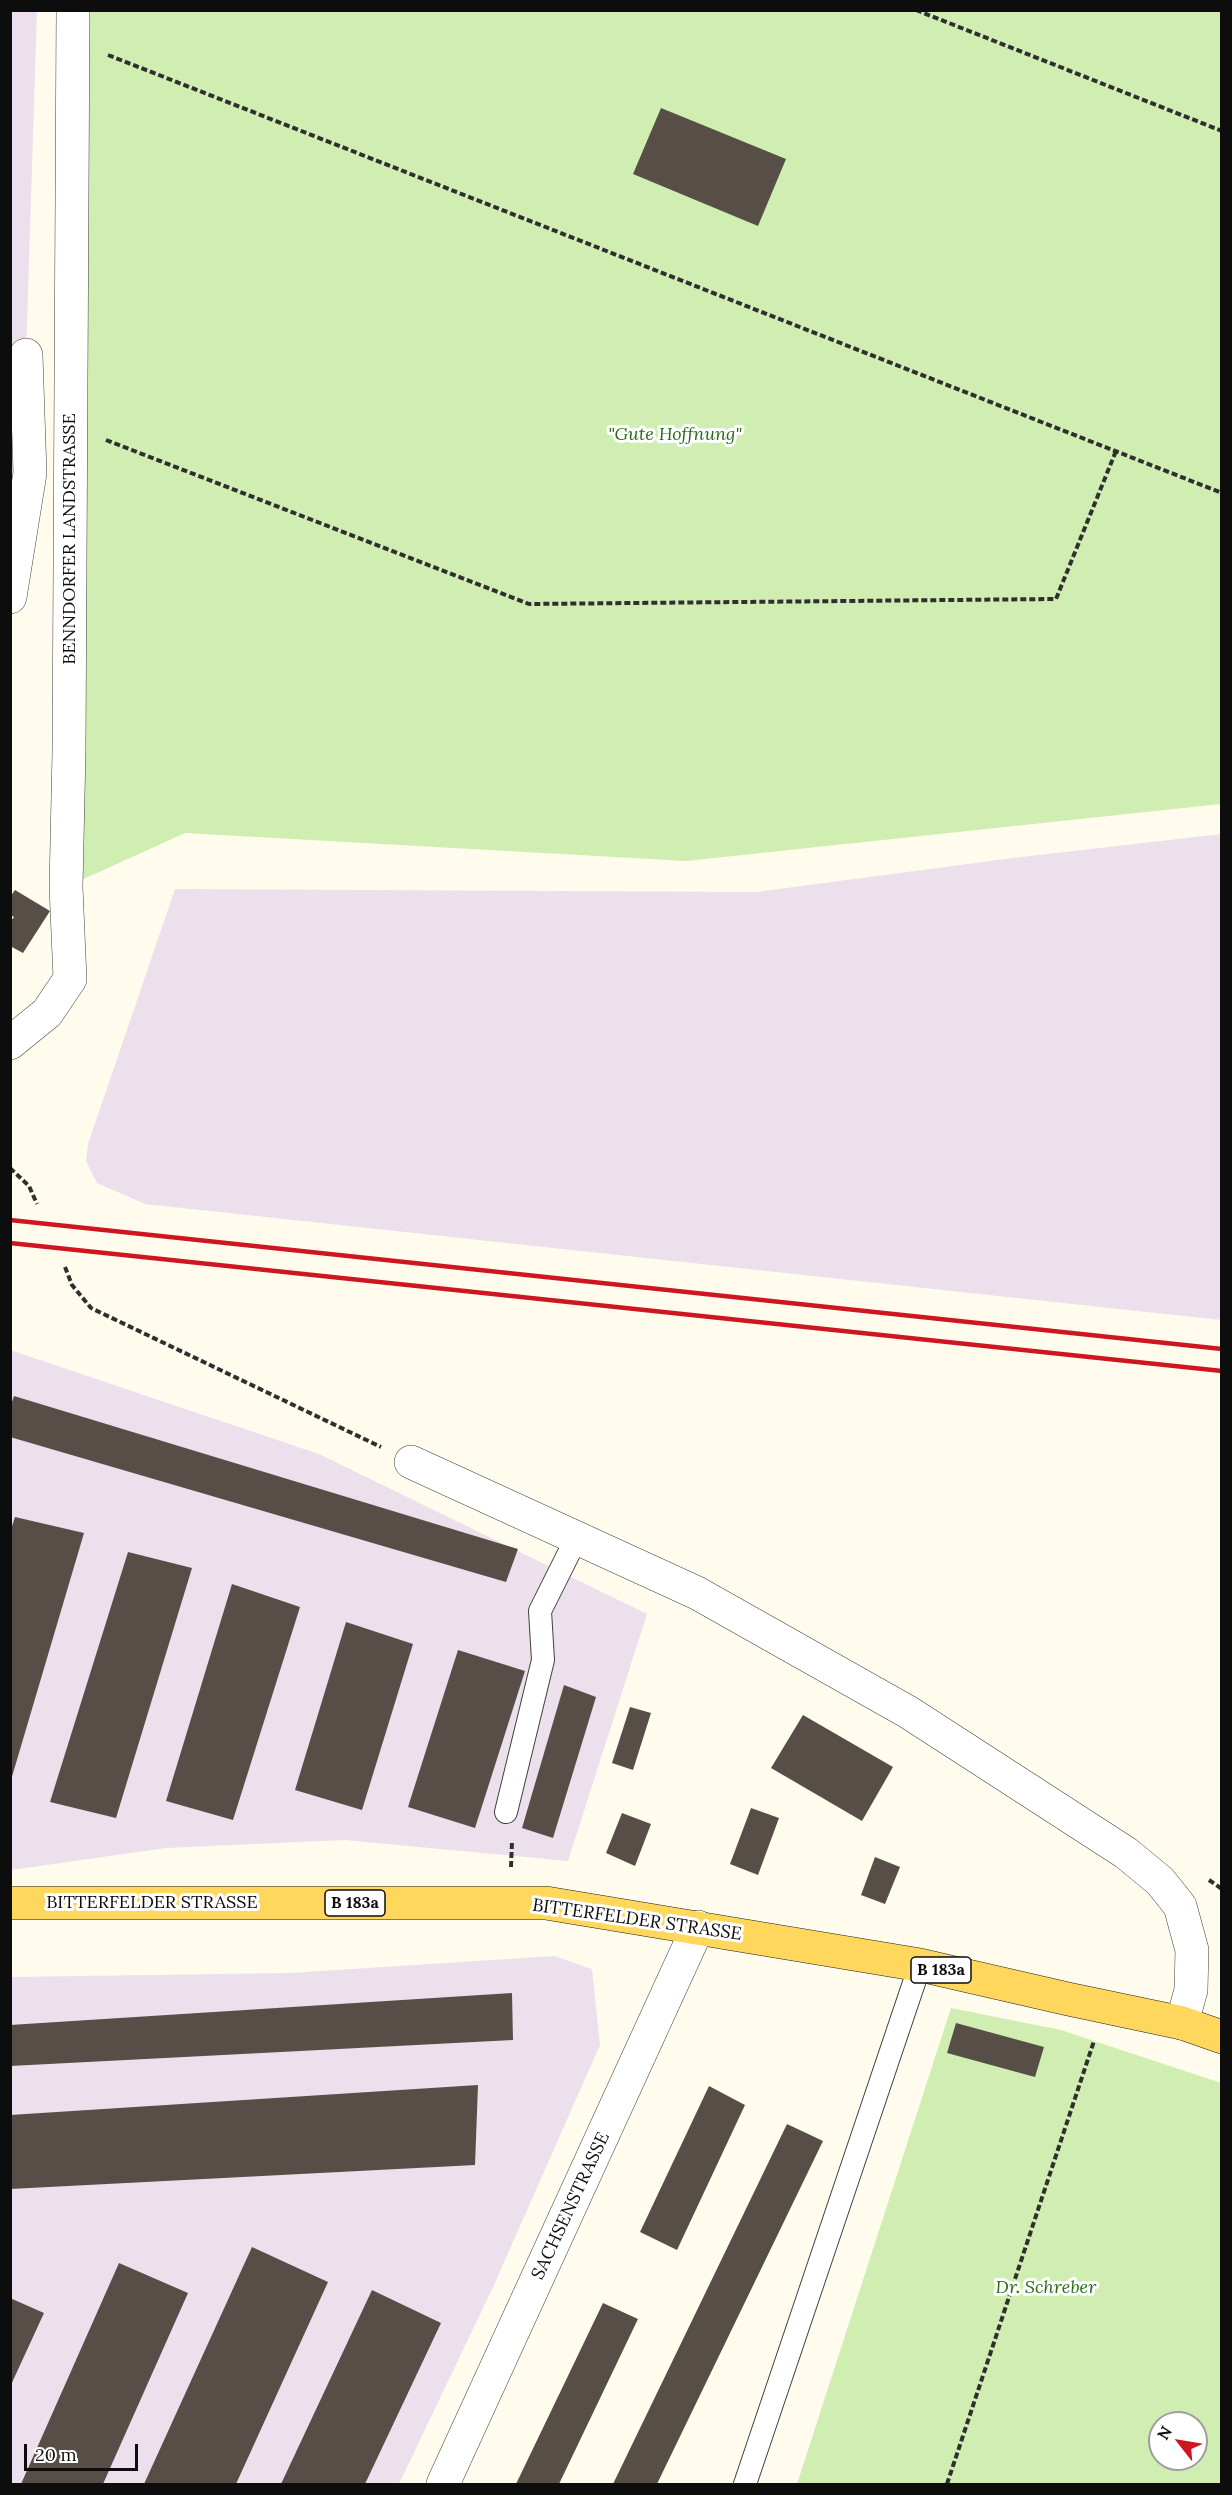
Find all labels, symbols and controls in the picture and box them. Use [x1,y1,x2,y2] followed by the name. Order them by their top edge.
[59,413,81,665] street label: BENNDORFER LANDSTRASSE
[608,424,742,446] park label: "Gute Hoffnung"
[325,1890,385,1916] road number: B 183a
[46,1892,258,1914] street label: BITTERFELDER STRASSE
[531,1895,743,1945] street label: BITTERFELDER STRASSE
[911,1957,971,1983] road number: B 183a
[527,2129,615,2283] street label: SACHSENSTRASSE
[996,2277,1096,2299] park label: Dr. Schreber
[1148,2411,1208,2471] north arrow
[1153,2422,1176,2443] text: N
[27,2432,141,2470] scale bar
[35,2443,77,2466] text: 20 m

